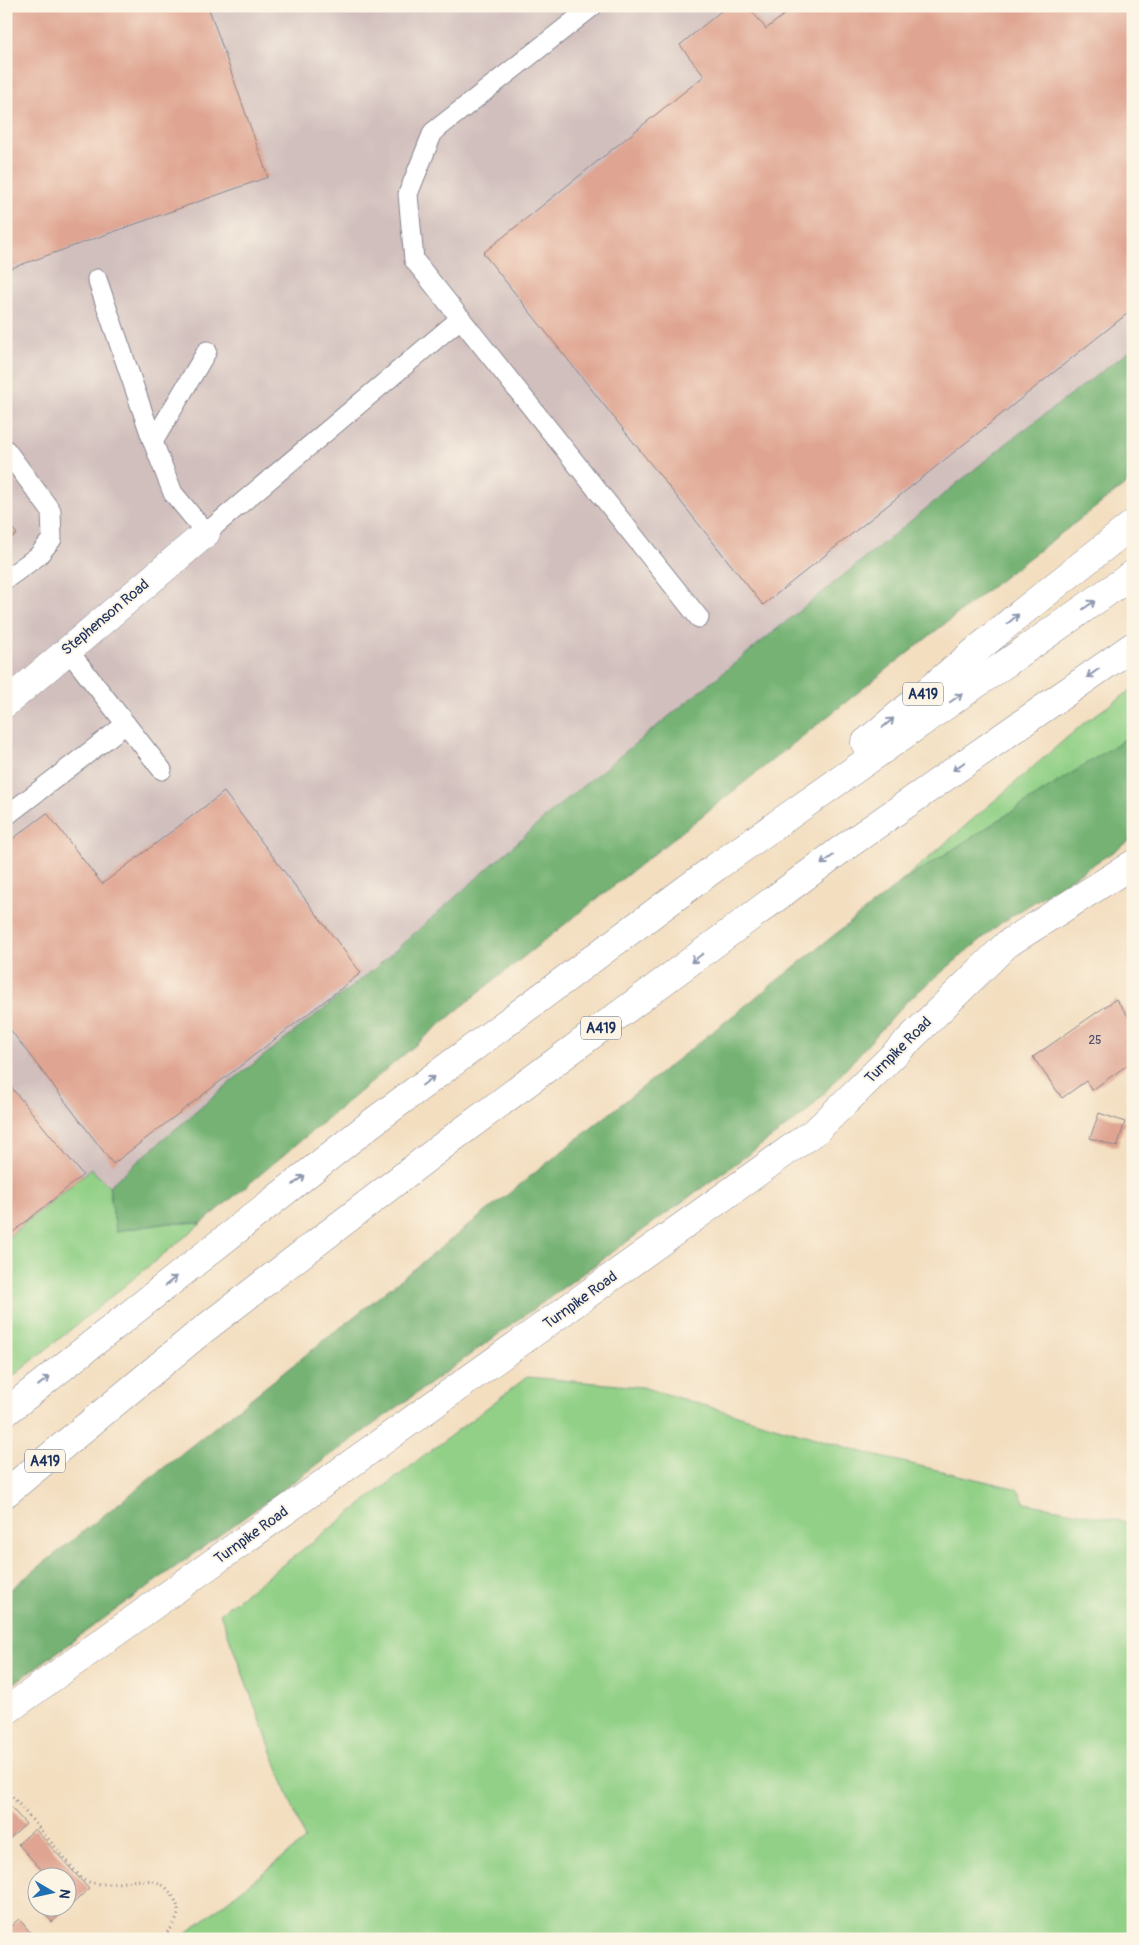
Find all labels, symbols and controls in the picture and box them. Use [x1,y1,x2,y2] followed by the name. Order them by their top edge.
[57,575,153,660] street label: Stephenson Road
[1082,600,1096,610] one-way arrow
[1006,614,1019,625] one-way arrow
[1086,669,1100,679] one-way arrow
[903,682,943,706] road number: A419
[949,693,963,703] one-way arrow
[881,718,894,729] one-way arrow
[952,761,966,771] one-way arrow
[821,855,834,866] one-way arrow
[690,953,704,963] one-way arrow
[861,1013,936,1088] street label: Turnpike Road
[581,1016,621,1040] road number: A419
[1088,1033,1102,1048] house number: 25
[421,1076,435,1086] one-way arrow
[292,1175,305,1186] one-way arrow
[540,1267,621,1334] street label: Turnpike Road
[165,1275,178,1286] one-way arrow
[37,1376,50,1387] one-way arrow
[25,1450,65,1472] road number: A419
[211,1502,292,1569] street label: Turnpike Road
[28,1868,78,1918] north arrow
[55,1888,73,1900] text: N

